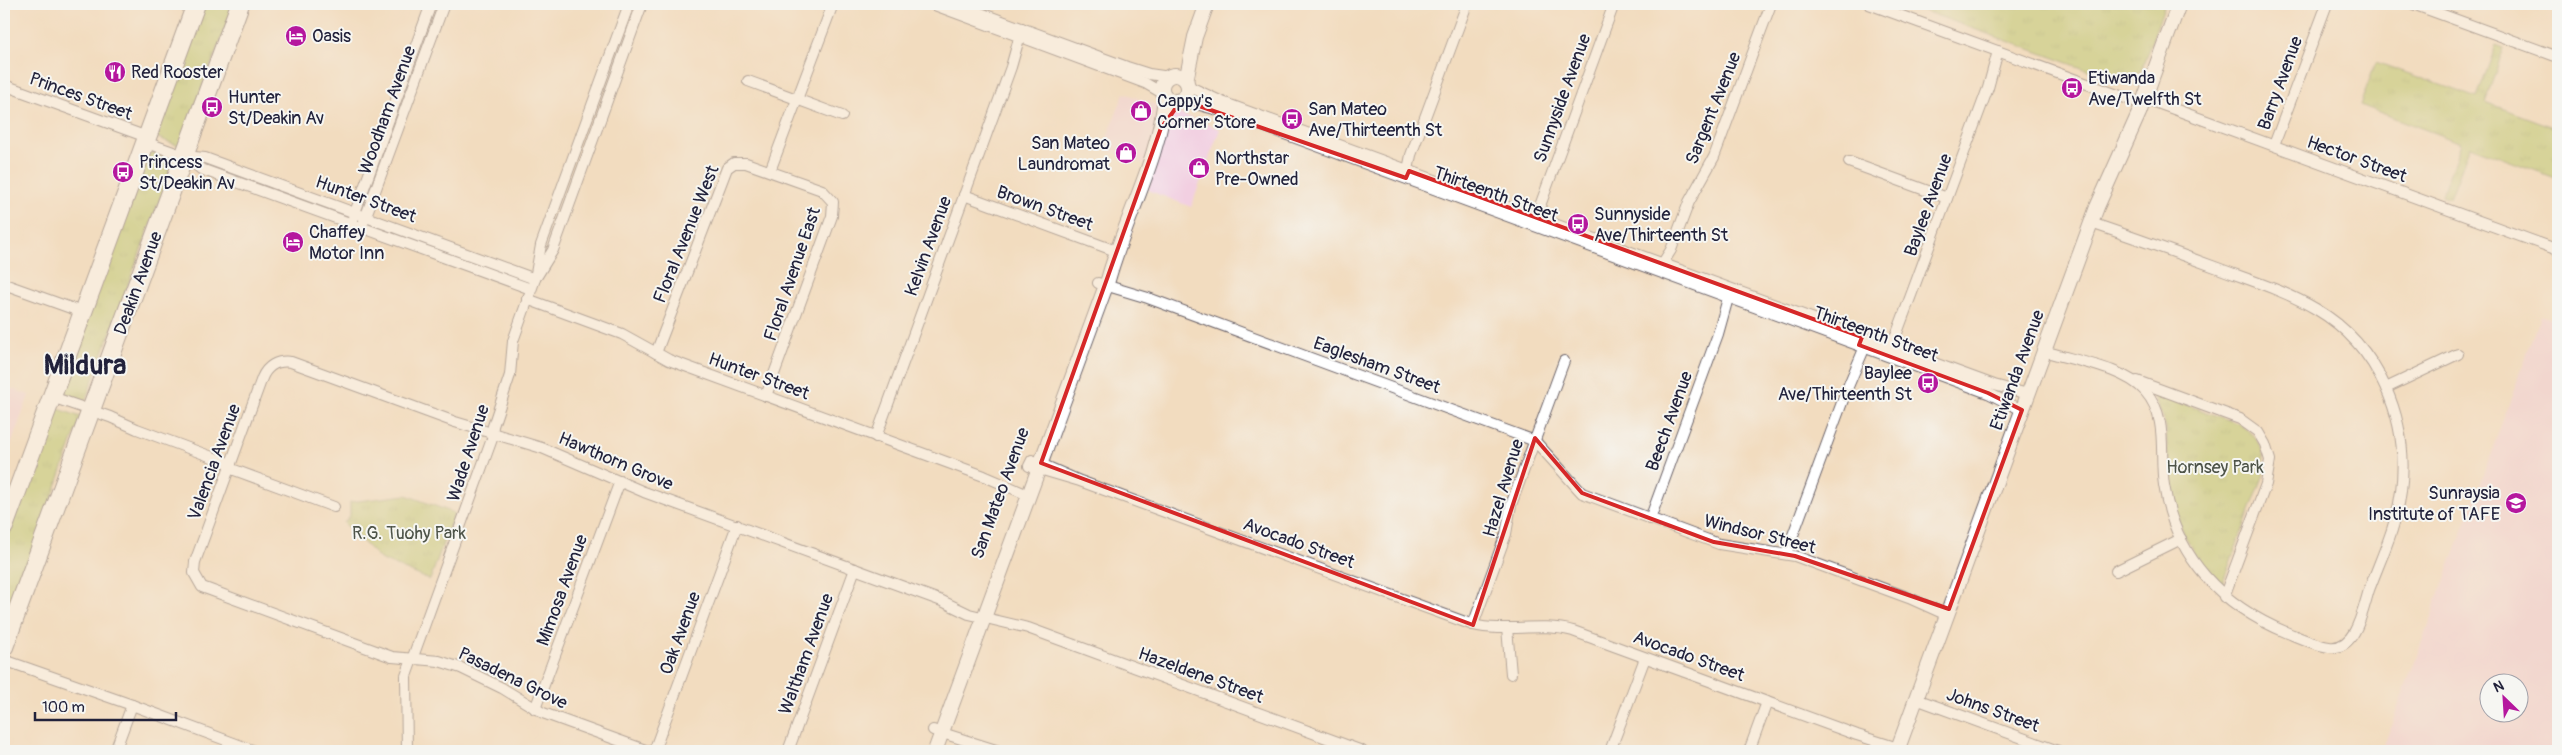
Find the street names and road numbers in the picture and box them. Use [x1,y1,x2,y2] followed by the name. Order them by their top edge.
[1528,30,1597,166] street label: Sunnyside Avenue
[2253,33,2308,133] street label: Barry Avenue
[353,42,422,178] street label: Woodham Avenue
[1680,48,1747,168] street label: Sargent Avenue
[26,67,136,126] street label: Princes Street
[2304,131,2411,188] street label: Hector Street
[1899,151,1958,260] street label: Baylee Avenue
[648,161,725,306] street label: Floral Avenue West
[1430,161,1562,228] street label: Thirteenth Street
[312,171,420,229] street label: Hunter Street
[994,180,1097,237] street label: Brown Street
[900,193,957,299] street label: Kelvin Avenue
[759,204,826,344] street label: Floral Avenue East
[109,228,168,338] street label: Deakin Avenue
[1810,301,1942,368] street label: Thirteenth Street
[1985,307,2050,434] street label: Etiwanda Avenue
[1310,332,1444,399] street label: Eaglesham Street
[705,348,813,406] street label: Hunter Street
[1641,368,1698,474] street label: Beech Avenue
[183,401,246,523] street label: Valencia Avenue
[442,402,495,505] street label: Wade Avenue
[966,424,1035,562] street label: San Mateo Avenue
[555,427,677,496] street label: Hawthorn Grove
[1478,436,1529,540] street label: Hazel Avenue
[1702,510,1819,560] street label: Windsor Street
[1240,513,1358,574] street label: Avocado Street
[532,531,593,649] street label: Mimosa Avenue
[655,588,706,678] street label: Oak Avenue
[774,590,839,718] street label: Waltham Avenue
[1630,626,1748,687] street label: Avocado Street
[454,642,571,715] street label: Pasadena Grove
[1135,642,1267,709] street label: Hazeldene Street
[1943,683,2043,738] street label: Johns Street

